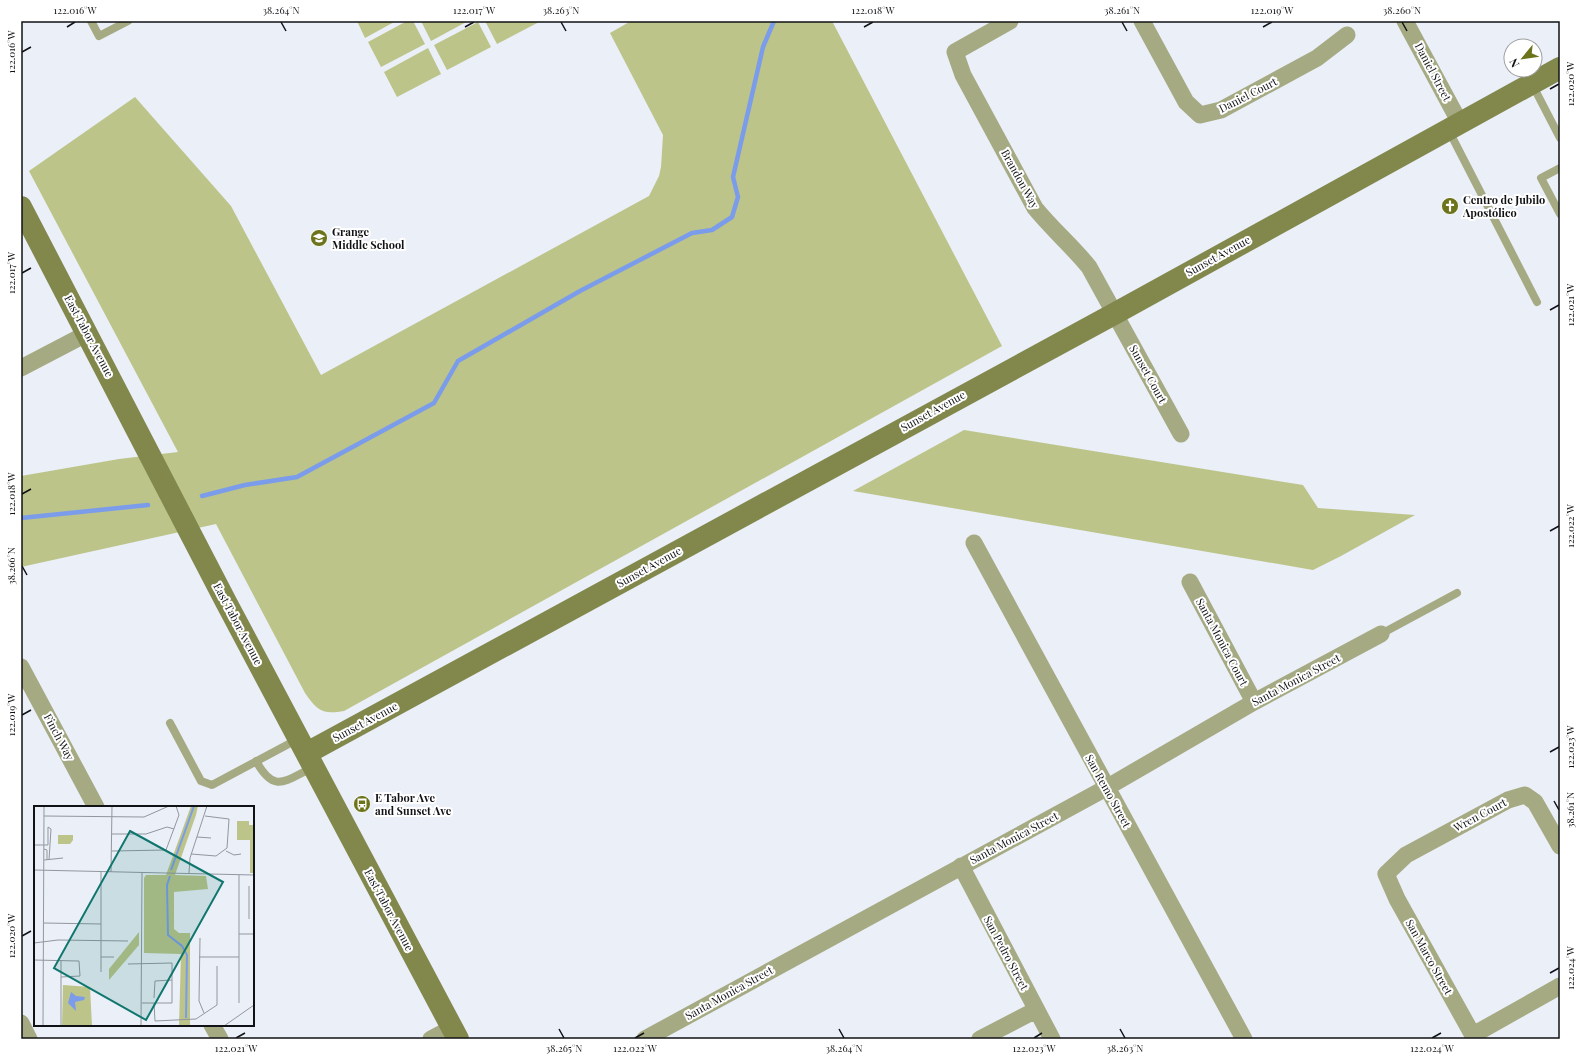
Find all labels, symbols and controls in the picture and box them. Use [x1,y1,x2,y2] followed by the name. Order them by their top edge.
[54,3,97,17] text: 122.016°W
[262,3,300,17] text: 38.264°N
[453,3,496,17] text: 122.017°W
[543,3,579,17] text: 38.263°N
[851,3,895,17] text: 122.018°W
[1104,3,1140,17] text: 38.261°N
[1251,3,1294,17] text: 122.019°W
[1383,3,1421,17] text: 38.260°N
[4,30,18,73] text: 122.016°W
[1503,38,1543,78] north arrow
[1412,40,1455,104] street label: Daniel Street
[1505,56,1522,70] text: N
[1563,61,1577,106] text: 122.020°W
[1216,73,1280,116] street label: Daniel Court
[998,146,1043,211] street label: Brandon Way
[1462,192,1545,220] place label: Centro de Jubilo Apostólico
[1440,196,1460,216] church icon: Centro de Jubilo Apostólico
[332,224,405,252] place label: Grange Middle School
[309,228,329,248] school or university icon: Grange Middle School
[1183,231,1253,280] street label: Sunset Avenue
[4,251,18,294] text: 122.017°W
[1563,283,1577,326] text: 122.021°W
[61,292,118,380] street label: East Tabor Avenue
[1126,342,1171,406] street label: Sunset Court
[898,386,968,435] street label: Sunset Avenue
[4,472,18,516] text: 122.018°W
[1563,503,1577,548] text: 122.022°W
[614,542,684,591] street label: Sunset Avenue
[4,547,18,585] text: 38.266°N
[210,580,267,668] street label: East Tabor Avenue
[1193,595,1252,688] street label: Santa Monica Court
[1249,650,1343,709] street label: Santa Monica Street
[4,693,18,736] text: 122.019°W
[330,698,400,745] street label: Sunset Avenue
[41,711,78,763] street label: Finch Way
[1563,724,1577,769] text: 122.023°W
[1082,751,1135,830] street label: San Remo Street
[375,790,452,818] place label: E Tabor Ave and Sunset Ave
[1563,792,1577,828] text: 38.261°N
[352,794,372,814] bus stop icon: E Tabor Ave and Sunset Ave
[1450,794,1509,835] street label: Wren Court
[34,806,254,1026] inset map
[967,808,1061,867] street label: Santa Monica Street
[361,866,418,954] street label: East Tabor Avenue
[4,913,18,958] text: 122.020°W
[981,913,1032,993] street label: San Pedro Street
[1403,916,1456,997] street label: San Marco Street
[1563,945,1577,990] text: 122.024°W
[682,962,775,1023] street label: Santa Monica Street
[215,1041,258,1055] text: 122.021°W
[546,1041,582,1055] text: 38.265°N
[613,1041,658,1055] text: 122.022°W
[825,1041,863,1055] text: 38.264°N
[1012,1041,1057,1055] text: 122.023°W
[1107,1041,1143,1055] text: 38.263°N
[1410,1041,1455,1055] text: 122.024°W

